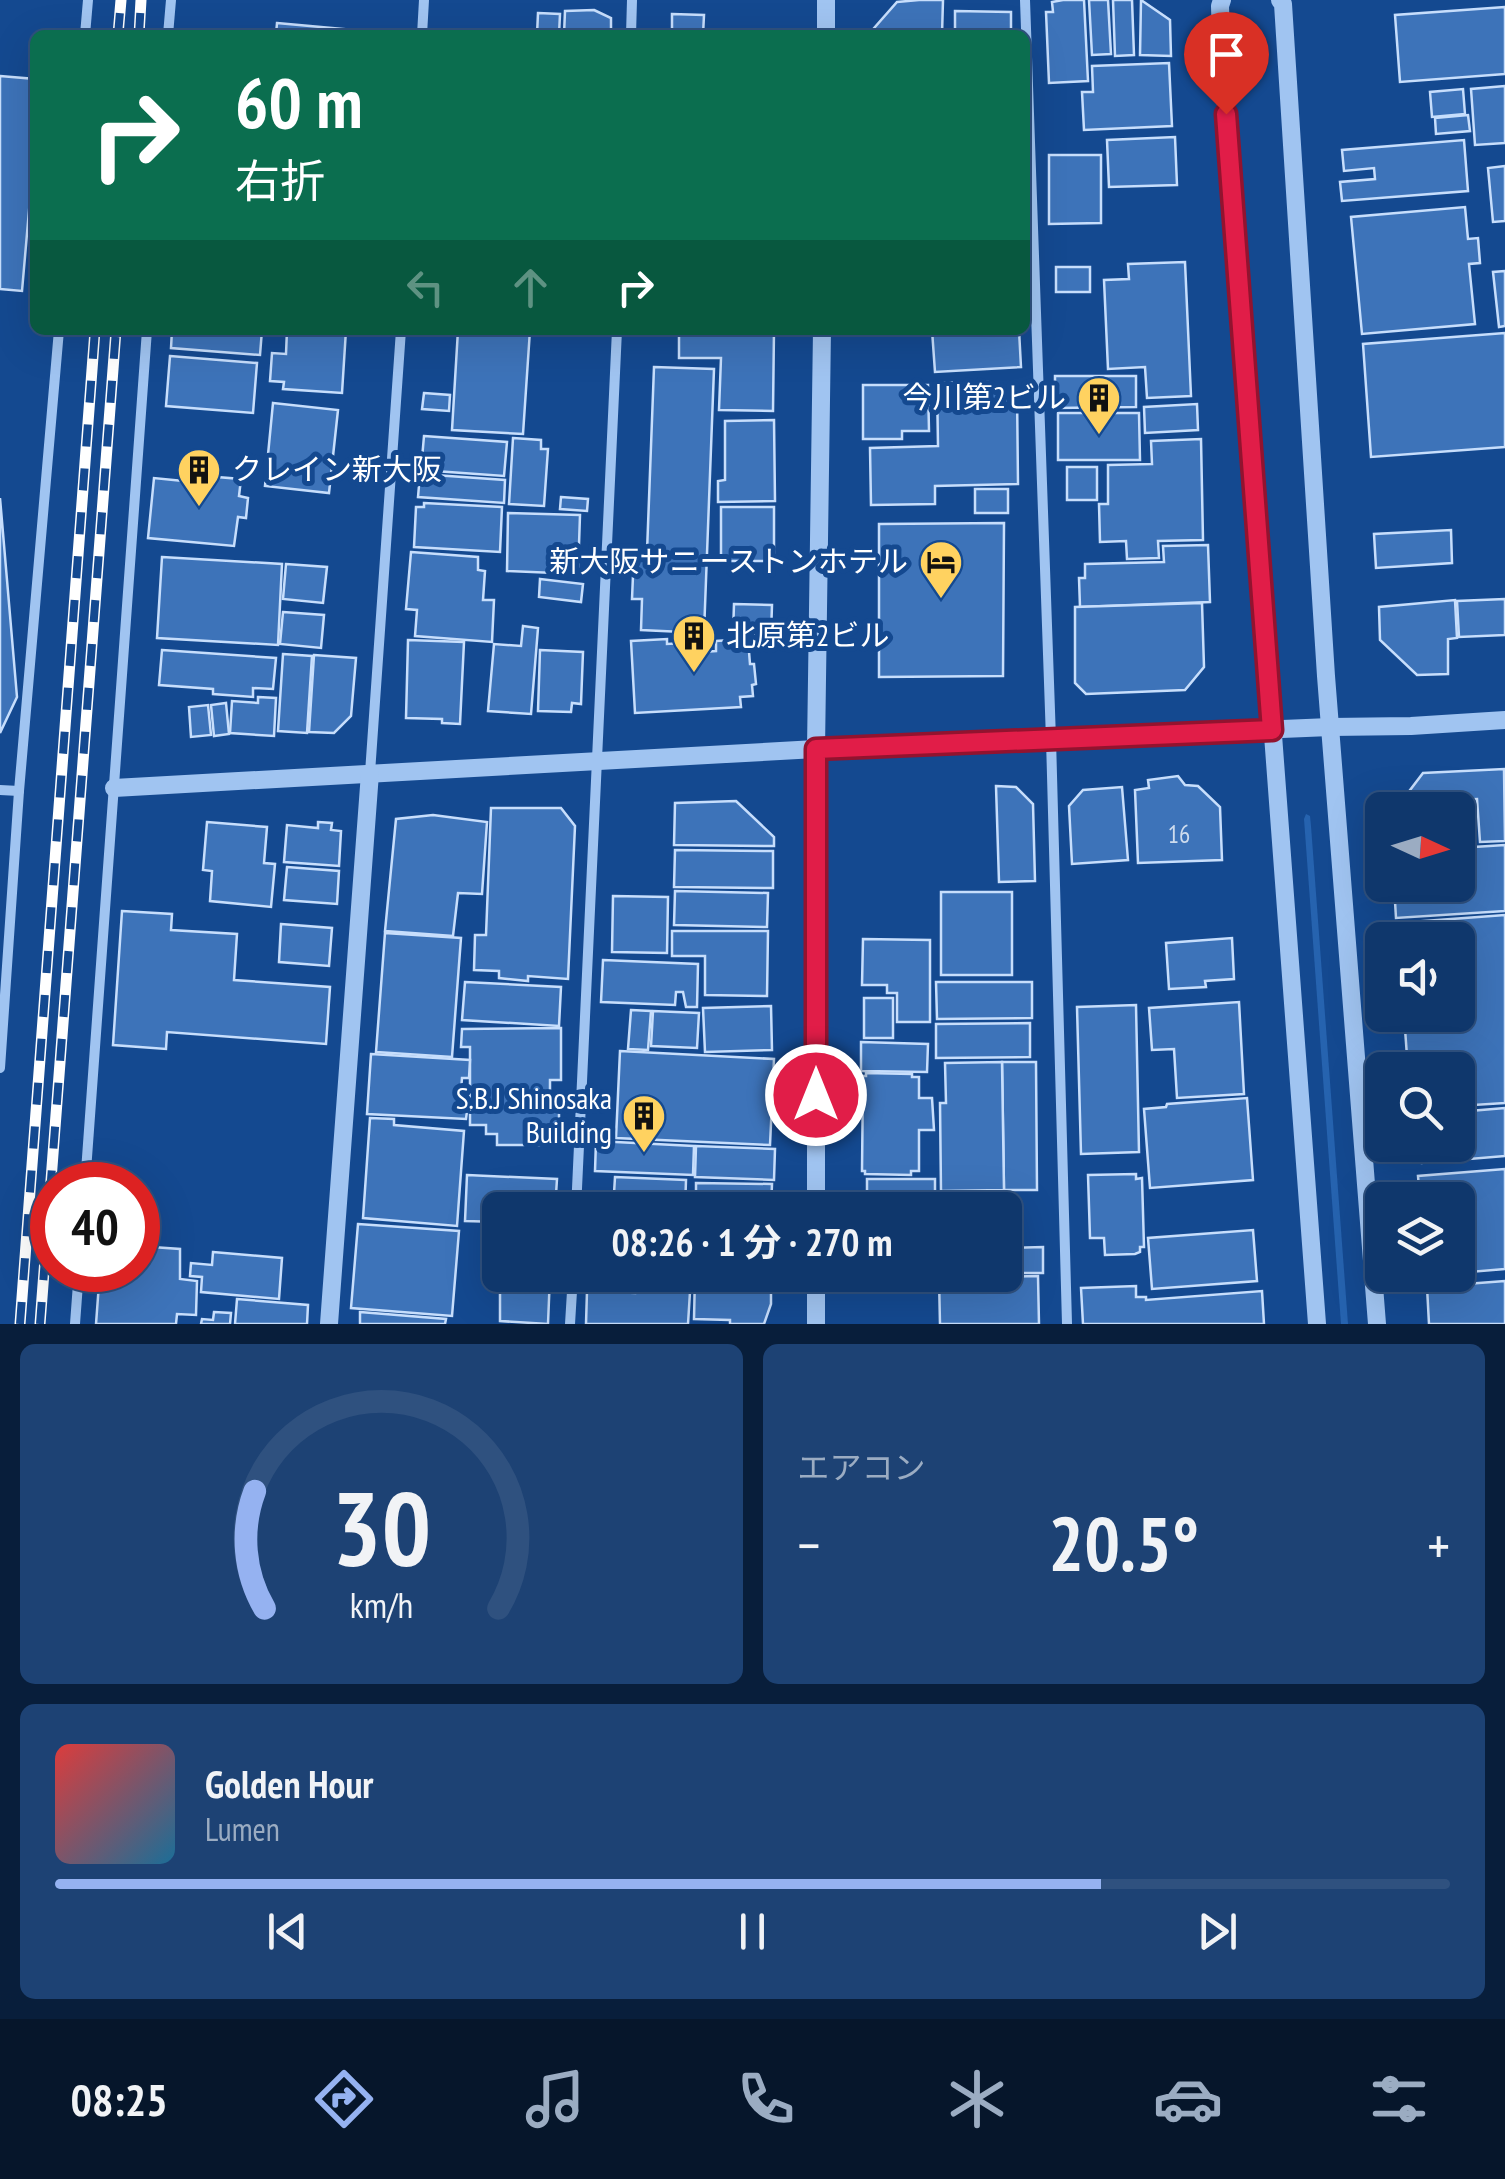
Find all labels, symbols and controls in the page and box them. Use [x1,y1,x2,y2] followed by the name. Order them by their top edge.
[1184,12,1269,115] pin
[1199,27,1254,82] icon: arrive
[235,57,363,147] text: 60 m
[70,70,200,200] icon: right
[235,151,325,209] text: 右折
[398,260,453,315] icon: left
[503,260,558,315] icon: ahead
[608,260,663,315] icon: right
[1076,375,1122,436] building icon: 今川第2ビル
[903,377,1066,416] place label: 今川第2ビル
[176,447,222,508] building icon: クレイン新大阪
[232,449,442,488] place label: クレイン新大阪
[918,539,964,600] hotel icon: 新大阪サニーストンホテル
[550,541,908,580] place label: 新大阪サニーストンホテル
[671,613,717,674] building icon: 北原第2ビル
[726,615,890,654] place label: 北原第2ビル
[1365,792,1475,902] north arrow
[1365,792,1475,1292] map controls
[1168,818,1190,850] house number: 16
[1365,922,1475,1032] button: sound
[764,1043,868,1147] position arrow
[1365,1052,1475,1162] button: search
[456,1078,612,1151] place label: S.B.J Shinosaka Building
[621,1093,667,1154] building icon: S.B.J Shinosaka Building
[30,1162,160,1292] speed limit sign: 40
[1365,1182,1475,1292] button: layers
[612,1217,892,1266] text: 08:26 · 1 分 · 270 m
[798,1446,926,1488] text: エアコン
[332,1460,431,1595] text: 30
[1048,1495,1199,1592] text: 20.5°
[798,1509,820,1580] text: −
[1427,1509,1450,1580] text: +
[350,1582,413,1628] text: km/h
[205,1759,374,1808] text: Golden Hour
[205,1808,280,1850] text: Lumen
[260,1904,315,1959] icon: previous
[725,1904,780,1959] icon: pause
[1190,1904,1245,1959] icon: next
[309,2064,379,2134] icon: directions
[520,2064,590,2134] icon: music
[731,2064,801,2134] icon: phone
[942,2064,1012,2134] icon: climate
[1153,2064,1223,2134] icon: car
[1364,2064,1434,2134] icon: filters
[71,2070,168,2128] text: 08:25

